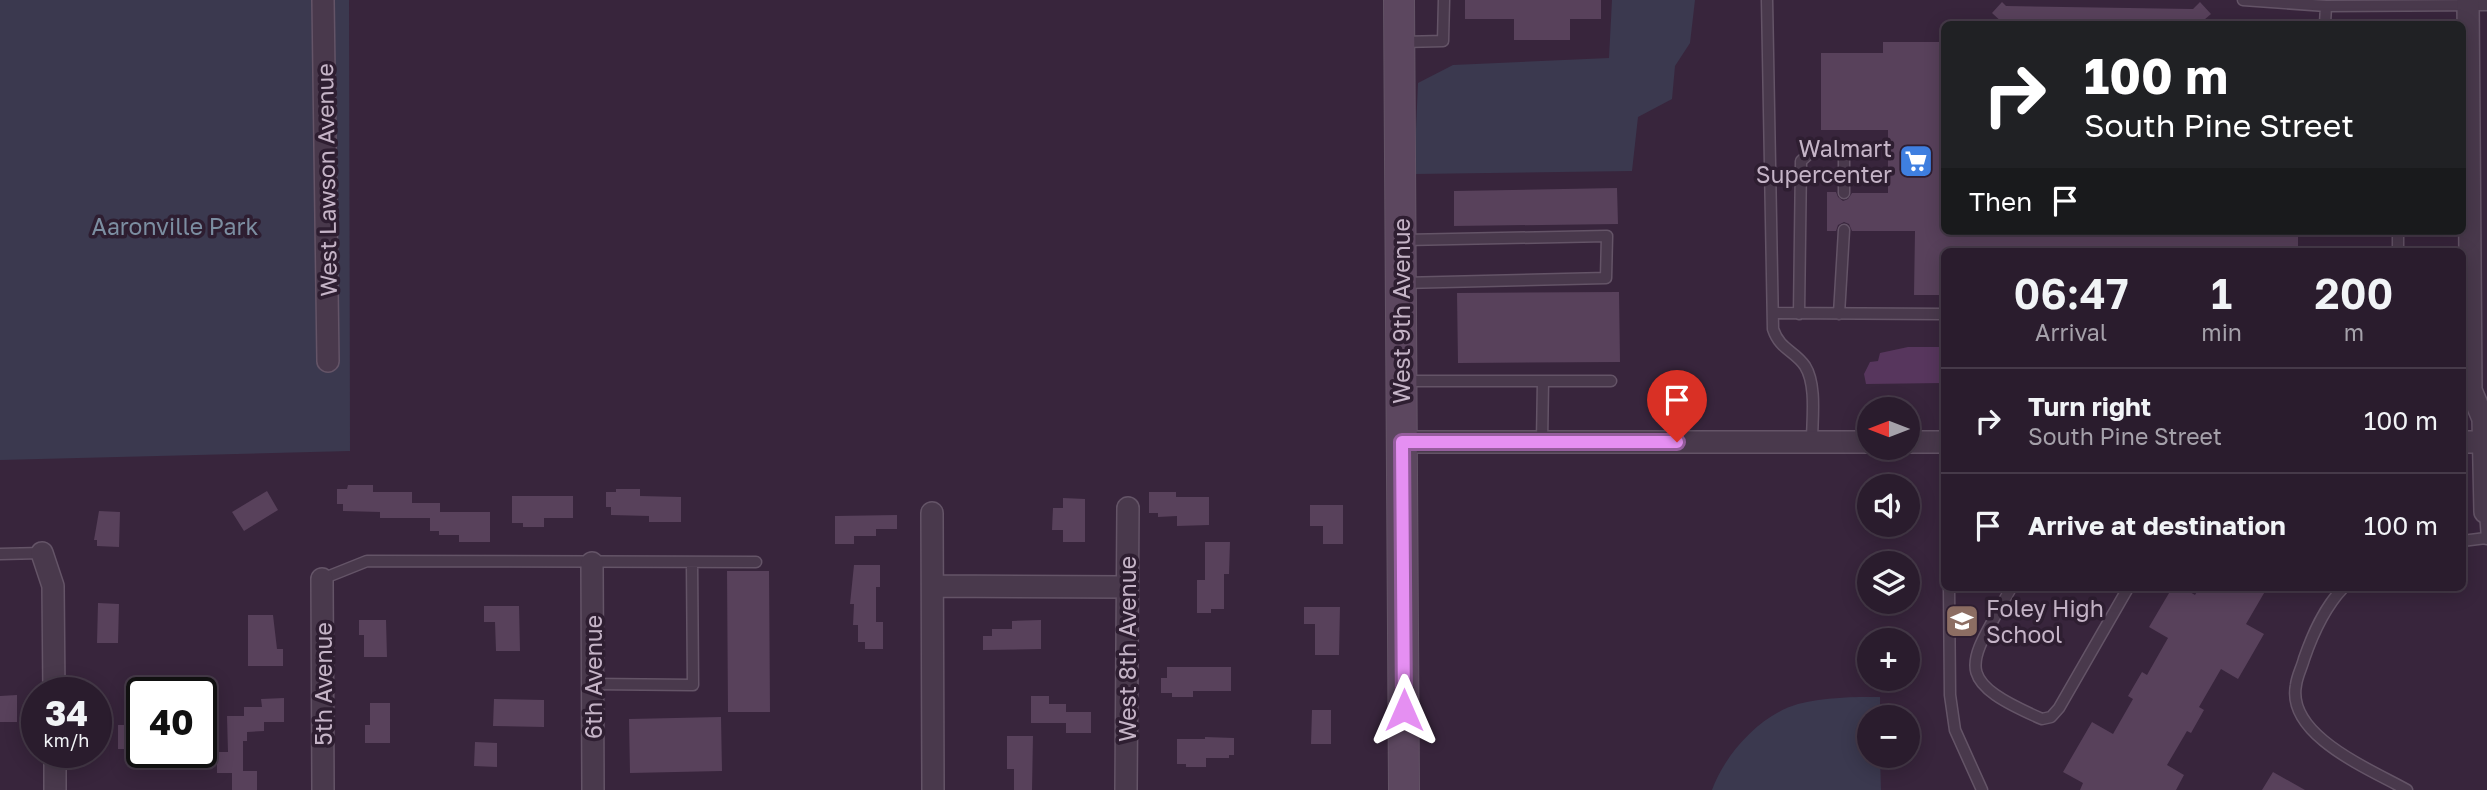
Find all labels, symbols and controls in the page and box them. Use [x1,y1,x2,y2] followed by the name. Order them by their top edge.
[2084,46,2228,105] text: 100 m
[1969,49,2060,140] icon: right
[310,63,342,297] street label: West Lawson Avenue
[2084,106,2354,144] text: South Pine Street
[1756,134,1892,188] place label: Walmart Supercenter
[1897,142,1935,180] supermarket icon: Walmart Supercenter
[2046,182,2084,220] icon: arrive
[1969,186,2032,217] text: Then
[91,212,259,240] park label: Aaronville Park
[1387,218,1415,404] street label: West 9th Avenue
[2014,268,2129,318] text: 06:47
[2211,268,2232,318] text: 1
[2315,268,2393,318] text: 200
[2035,318,2107,346] text: Arrival
[2201,318,2242,346] text: min
[2344,318,2364,346] text: m
[1647,370,1707,442] pin
[1658,381,1696,419] icon: arrive
[2028,391,2151,422] text: Turn right
[1857,397,1920,460] north arrow
[1857,397,1920,768] map controls
[1969,402,2007,440] icon: right
[2364,405,2438,436] text: 100 m
[2028,422,2222,450] text: South Pine Street
[1857,474,1920,537] button: sound
[1969,507,2007,545] icon: arrive
[2028,510,2286,541] text: Arrive at destination
[2364,510,2438,541] text: 100 m
[1857,551,1920,614] button: layers
[1113,556,1141,742] street label: West 8th Avenue
[1986,594,2104,648] place label: Foley High School
[1943,602,1981,640] school or university icon: Foley High School
[579,615,607,739] street label: 6th Avenue
[309,622,337,746] street label: 5th Avenue
[1857,628,1920,691] button: +
[1367,673,1441,747] position arrow
[126,677,217,768] speed limit sign: 40
[45,692,88,734] text: 34
[1857,705,1920,768] button: −
[44,729,89,751] text: km/h

